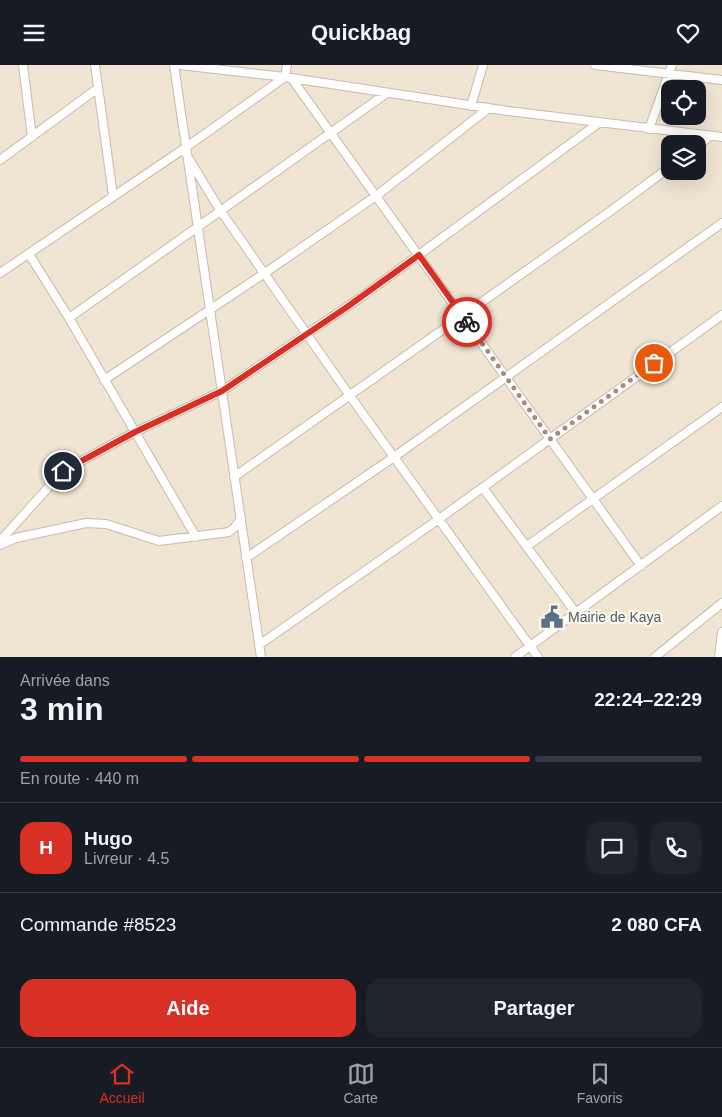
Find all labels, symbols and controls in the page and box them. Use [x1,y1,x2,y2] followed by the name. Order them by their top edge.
[20,19,48,47] icon: menu
[674,19,702,47] icon: heart
[311,20,411,45] text: Quickbag
[661,80,706,180] map controls
[661,80,706,125] button: locate
[661,135,706,180] button: layers
[442,297,492,347] courier
[453,308,481,336] icon: bike
[633,342,675,384] pin
[640,349,668,377] icon: bag
[42,450,84,492] pin
[49,457,77,485] icon: home
[539,604,565,630] public building icon: Mairie de Kaya
[568,609,662,625] place label: Mairie de Kaya
[20,672,110,689] text: Arrivée dans
[594,689,702,710] text: 22:24–22:29
[20,691,104,727] text: 3 min
[20,770,139,787] text: En route · 440 m
[586,822,638,874] button: chat
[650,822,702,874] button: phone
[84,828,133,849] text: Hugo
[39,837,53,858] text: H
[84,850,169,867] text: Livreur · 4.5
[20,914,176,935] text: Commande #8523
[611,914,702,935] text: 2 080 CFA
[20,979,356,1037] button: Aide
[366,979,702,1037] button: Partager
[99,1060,145,1106] tab: Accueil
[344,1060,378,1106] tab: Carte
[577,1060,623,1106] tab: Favoris

